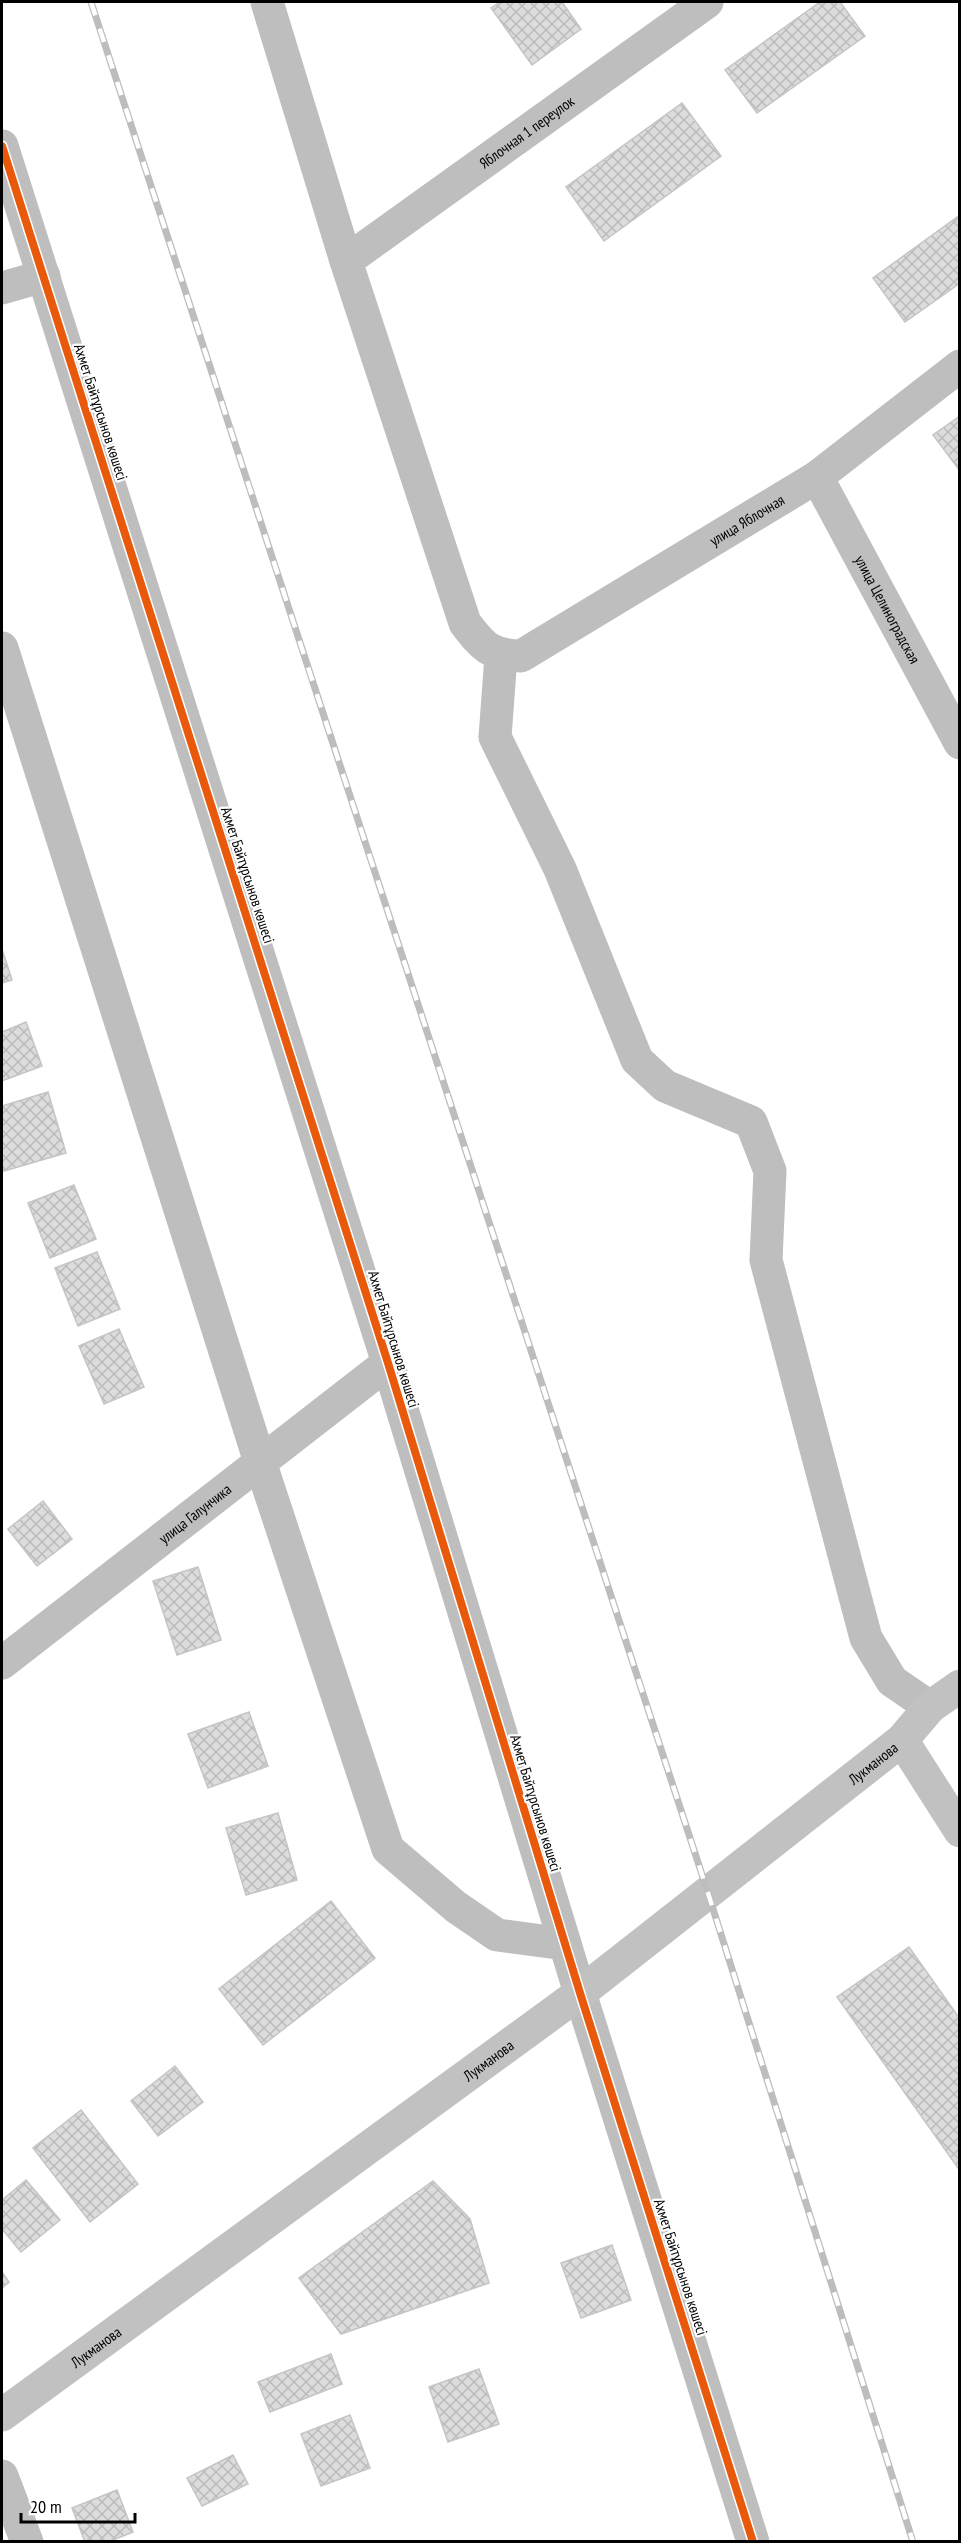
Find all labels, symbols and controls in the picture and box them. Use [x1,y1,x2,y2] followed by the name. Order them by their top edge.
[475,91,578,172] street label: Яблочная 1 переулок
[70,341,132,483] street label: Ахмет Байтұрсынов көшесі
[706,490,788,550] street label: улица Яблочная
[851,552,925,667] street label: улица Целиноградская
[217,804,279,946] street label: Ахмет Байтұрсынов көшесі
[364,1268,424,1410] street label: Ахмет Байтұрсынов көшесі
[155,1479,235,1547] street label: улица Галунчика
[506,1732,566,1874] street label: Ахмет Байтұрсынов көшесі
[843,1738,901,1789] street label: Лукманова
[458,2035,517,2085] street label: Лукманова
[650,2196,712,2338] street label: Ахмет Байтұрсынов көшесі
[66,2322,125,2372] street label: Лукманова
[21,2486,135,2524] scale bar
[30,2495,62,2518] text: 20 m

